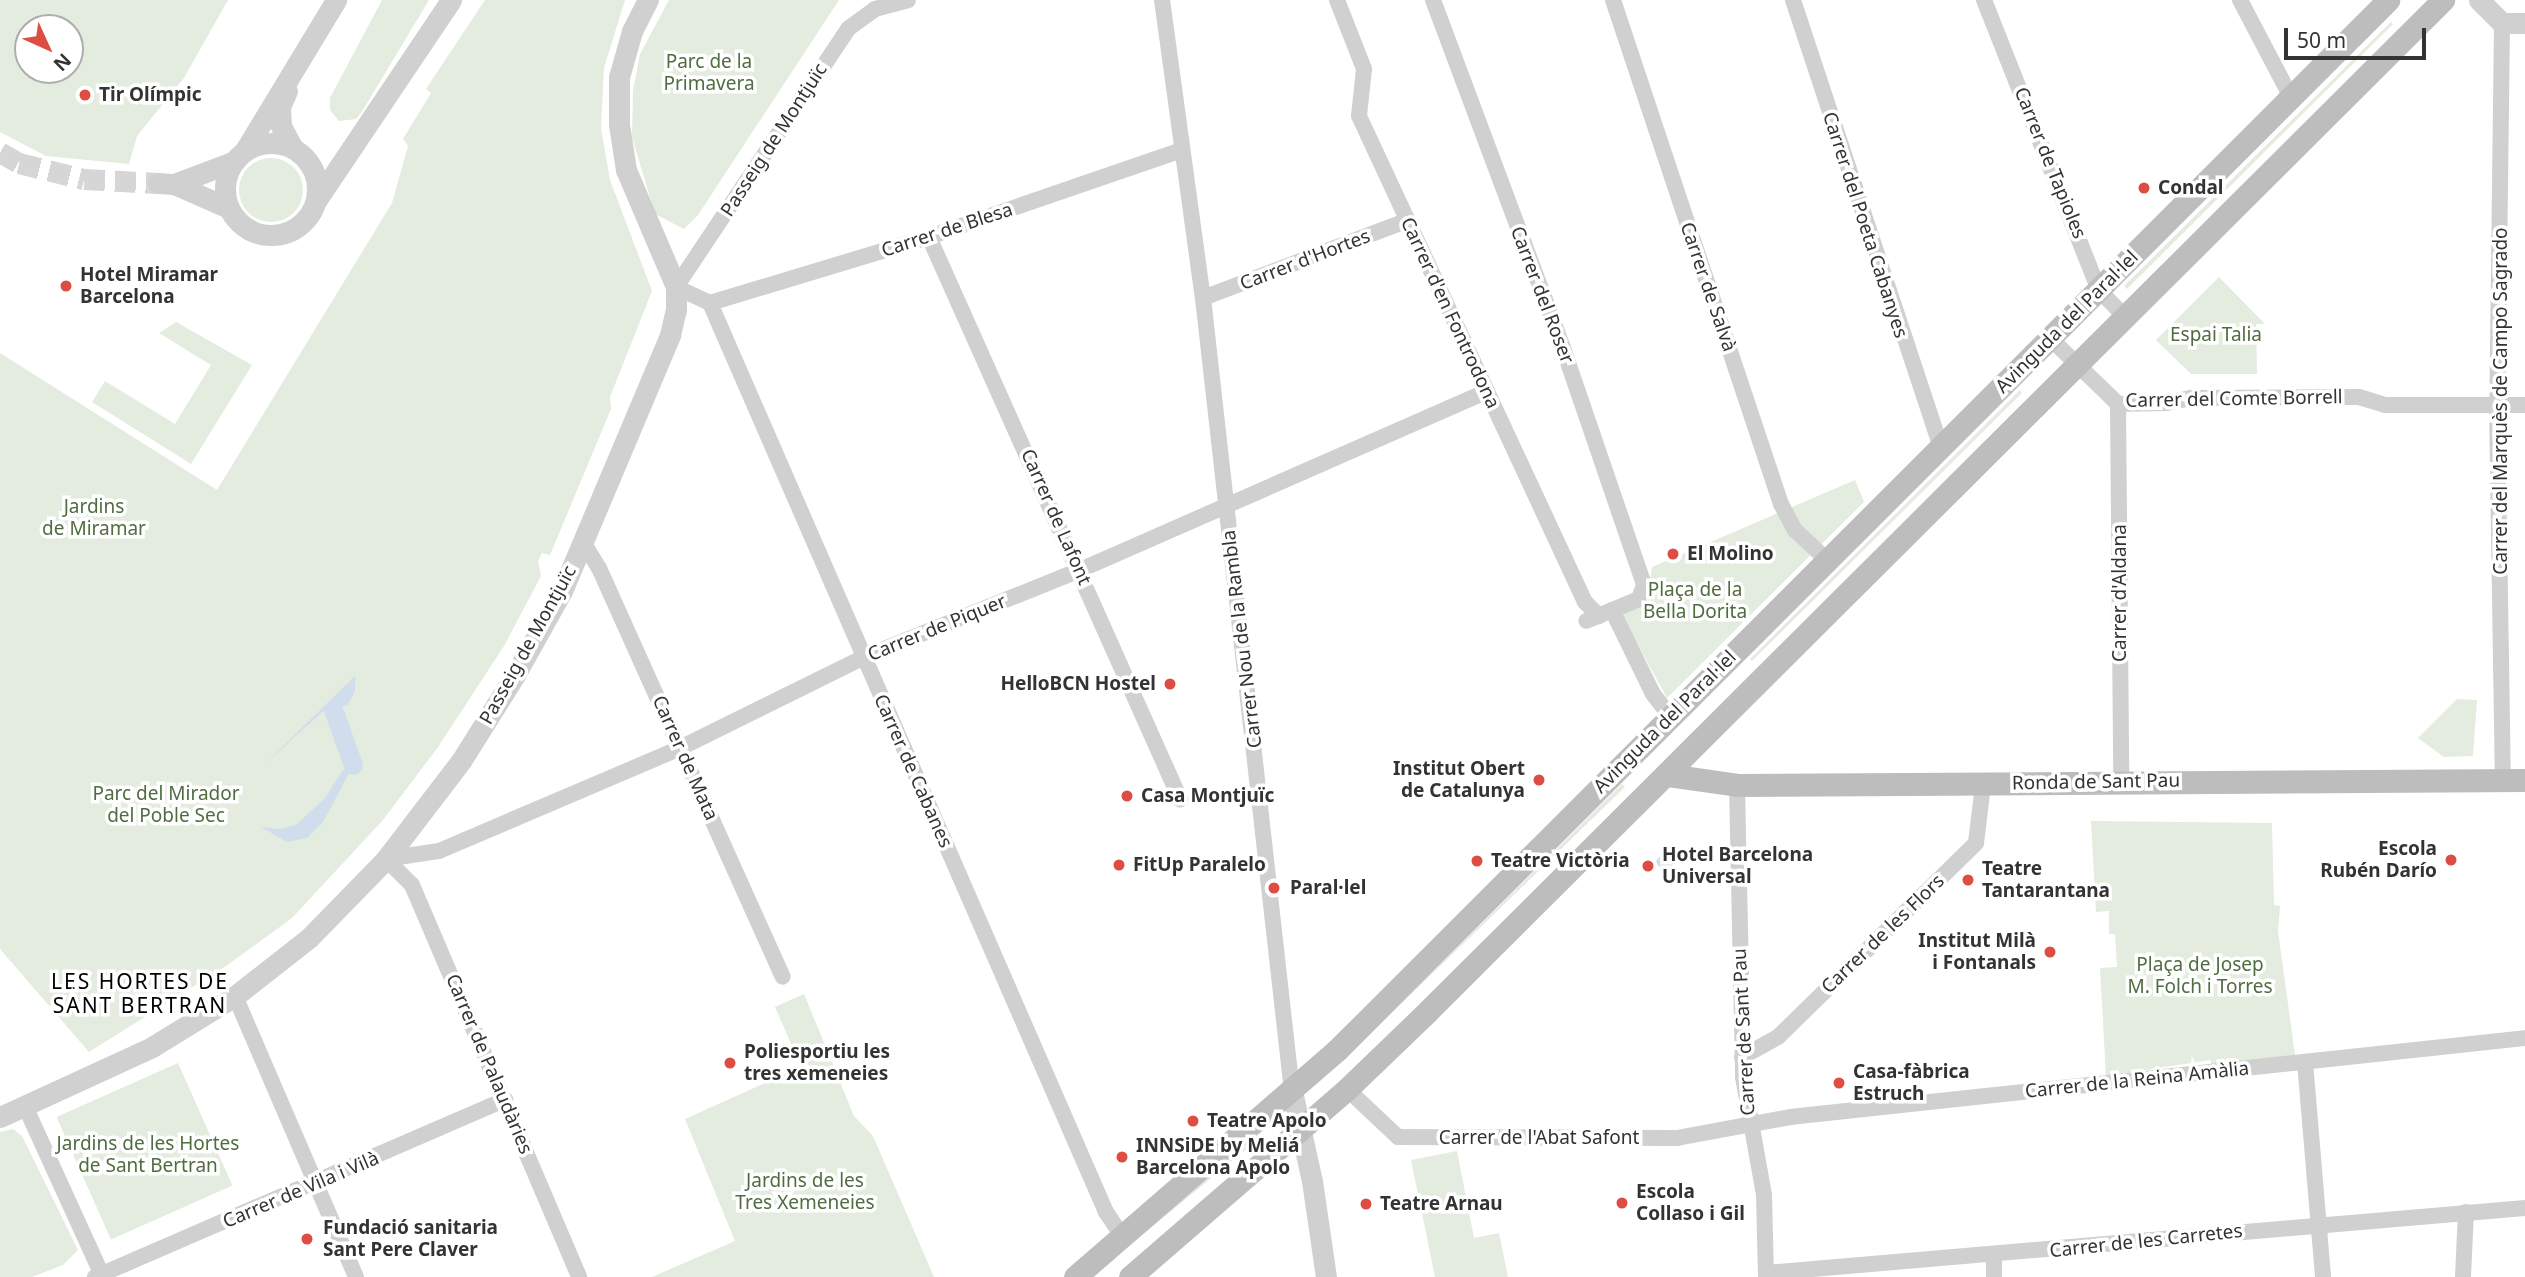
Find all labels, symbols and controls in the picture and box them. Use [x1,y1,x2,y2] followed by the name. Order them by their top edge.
[14,14,84,84] north arrow
[2287,14,2429,58] scale bar
[2297,26,2346,54] text: 50 m
[48,48,77,77] text: N
[663,51,755,95] park label: Parc de la Primavera
[716,59,832,221] street label: Passeig de Montjuïc
[99,84,201,106] place label: Tir Olímpic
[2009,84,2091,242] street label: Carrer de Tapioles
[77,87,93,103] marker: Tir Olímpic
[1818,109,1912,341] street label: Carrer del Poeta Cabanyes
[2158,177,2223,199] place label: Condal
[2136,180,2152,196] marker: Condal
[879,198,1015,262] street label: Carrer de Blesa
[1396,214,1504,412] street label: Carrer d'en Fontrodona
[1675,219,1741,355] street label: Carrer de Salvà
[1505,223,1579,367] street label: Carrer del Roser
[1237,225,1373,295] street label: Carrer d'Hortes
[2490,227,2512,575] street label: Carrer del Marquès de Campo Sagrado
[1991,246,2143,398] street label: Avinguda del Paral·lel
[80,264,218,308] place label: Hotel Miramar Barcelona
[58,278,74,294] marker: Hotel Miramar Barcelona
[2170,324,2262,346] park label: Espai Talia
[2125,386,2343,412] street label: Carrer del Comte Borrell
[1016,446,1096,588] street label: Carrer de Lafont
[42,496,146,540] park label: Jardins de Miramar
[2109,524,2131,662] street label: Carrer d'Aldana
[1217,529,1267,749] street label: Carrer Nou de la Rambla
[1687,543,1774,565] place label: El Molino
[1665,546,1681,562] marker: El Molino
[475,562,581,728] street label: Passeig de Montjuïc
[1643,579,1747,623] park label: Plaça de la Bella Dorita
[864,590,1010,666] street label: Carrer de Piquer
[1589,646,1741,798] street label: Avinguda del Paral·lel
[1001,673,1156,695] place label: HelloBCN Hostel
[1162,676,1178,692] marker: HelloBCN Hostel
[869,691,957,851] street label: Carrer de Cabanes
[647,692,723,824] street label: Carrer de Mata
[1393,758,1525,802] place label: Institut Obert de Catalunya
[2012,769,2180,795] street label: Ronda de Sant Pau
[1531,772,1547,788] marker: Institut Obert de Catalunya
[92,783,240,827] park label: Parc del Mirador del Poble Sec
[1141,785,1274,807] place label: Casa Montjuïc
[1119,788,1135,804] marker: Casa Montjuïc
[2320,838,2437,882] place label: Escola Rubén Darío
[1662,844,1813,888] place label: Hotel Barcelona Universal
[1491,850,1630,872] place label: Teatre Victòria
[2443,852,2459,868] marker: Escola Rubén Darío
[1469,853,1485,869] marker: Teatre Victòria
[1133,854,1266,876] place label: FitUp Paralelo
[1111,857,1127,873] marker: FitUp Paralelo
[1640,858,1656,874] marker: Hotel Barcelona Universal
[1982,858,2110,902] place label: Teatre Tantarantana
[1817,870,1949,998] street label: Carrer de les Flors
[1960,872,1976,888] marker: Teatre Tantarantana
[1290,877,1366,899] place label: Paral·lel
[1264,878,1284,898] marker: Paral·lel
[1918,930,2036,974] place label: Institut Milà i Fontanals
[2042,944,2058,960] marker: Institut Milà i Fontanals
[1728,948,1760,1116] street label: Carrer de Sant Pau
[2127,954,2273,998] park label: Plaça de Josep M. Folch i Torres
[53,968,227,1018] district label: LES HORTES DE SANT BERTRAN
[441,971,537,1157] street label: Carrer de Palaudàries
[744,1041,890,1085] place label: Poliesportiu les tres xemeneies
[722,1055,738,1071] marker: Poliesportiu les tres xemeneies
[2024,1057,2250,1103] street label: Carrer de la Reina Amàlia
[1853,1061,1970,1105] place label: Casa-fàbrica Estruch
[1831,1075,1847,1091] marker: Casa-fàbrica Estruch
[1207,1110,1327,1132] place label: Teatre Apolo
[1185,1113,1201,1129] marker: Teatre Apolo
[1439,1127,1639,1149] street label: Carrer de l'Abat Safont
[57,1133,239,1177] park label: Jardins de les Hortes de Sant Bertran
[1136,1135,1299,1179] place label: INNSiDE by Meliá Barcelona Apolo
[220,1147,382,1233] street label: Carrer de Vila i Vilà
[1114,1149,1130,1165] marker: INNSiDE by Meliá Barcelona Apolo
[735,1170,875,1214] park label: Jardins de les Tres Xemeneies
[1636,1181,1745,1225] place label: Escola Collaso i Gil
[1380,1193,1503,1215] place label: Teatre Arnau
[1614,1195,1630,1211] marker: Escola Collaso i Gil
[1358,1196,1374,1212] marker: Teatre Arnau
[323,1217,498,1261] place label: Fundació sanitaria Sant Pere Claver
[2048,1220,2244,1262] street label: Carrer de les Carretes
[297,1229,317,1249] marker: Fundació sanitaria Sant Pere Claver

